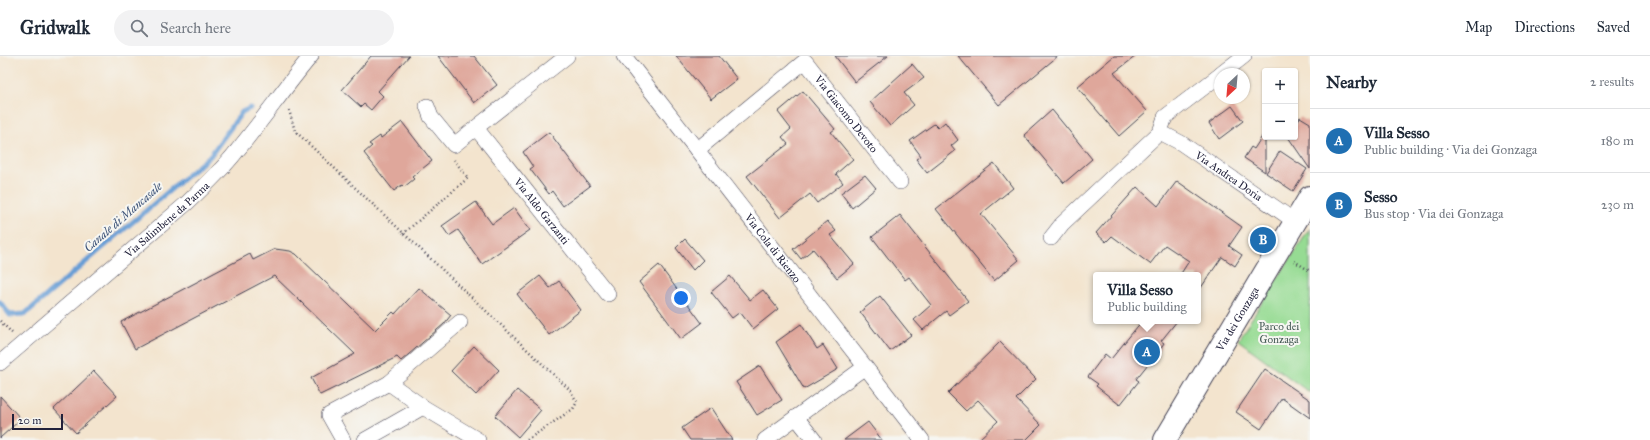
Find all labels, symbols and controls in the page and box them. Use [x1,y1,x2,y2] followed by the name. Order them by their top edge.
[114,10,394,46] search box
[20,16,90,39] text: Gridwalk
[128,17,150,39] icon: search
[160,19,231,37] text: Search here
[1465,19,1492,36] text: Map
[1514,19,1575,36] text: Directions
[1597,19,1630,36] text: Saved
[1214,68,1250,104] north arrow
[1262,68,1298,140] map controls
[1262,68,1298,104] button: +
[811,72,881,156] street label: Via Giacomo Devoto
[1326,72,1377,93] text: Nearby
[1590,74,1634,90] text: 2 results
[1262,104,1298,140] button: −
[1364,124,1430,142] text: Villa Sesso
[1335,133,1343,149] text: A
[1601,133,1634,149] text: 180 m
[1364,142,1537,158] text: Public building · Via dei Gonzaga
[1192,148,1265,204] street label: Via Andrea Doria
[511,175,572,247] street label: Via Aldo Garzanti
[81,179,165,255] water label: Canale di Mancasale
[121,179,212,261] street label: Via Salimbene da Parma
[1364,188,1398,206] text: Sesso
[1335,197,1343,213] text: B
[1601,197,1634,213] text: 230 m
[1364,206,1503,222] text: Bus stop · Via dei Gonzaga
[741,210,804,286] street label: Via Cola di Rienzo
[1250,225,1276,255] pin: B
[1093,272,1201,324] popup
[1107,281,1173,299] text: Villa Sesso
[1213,284,1262,354] street label: Via dei Gonzaga
[671,288,691,308] your location
[1107,299,1187,315] text: Public building
[1259,320,1299,346] park label: Parco dei Gonzaga
[1134,337,1160,367] pin: A
[12,412,63,431] scale bar
[18,414,41,427] text: 20 m

